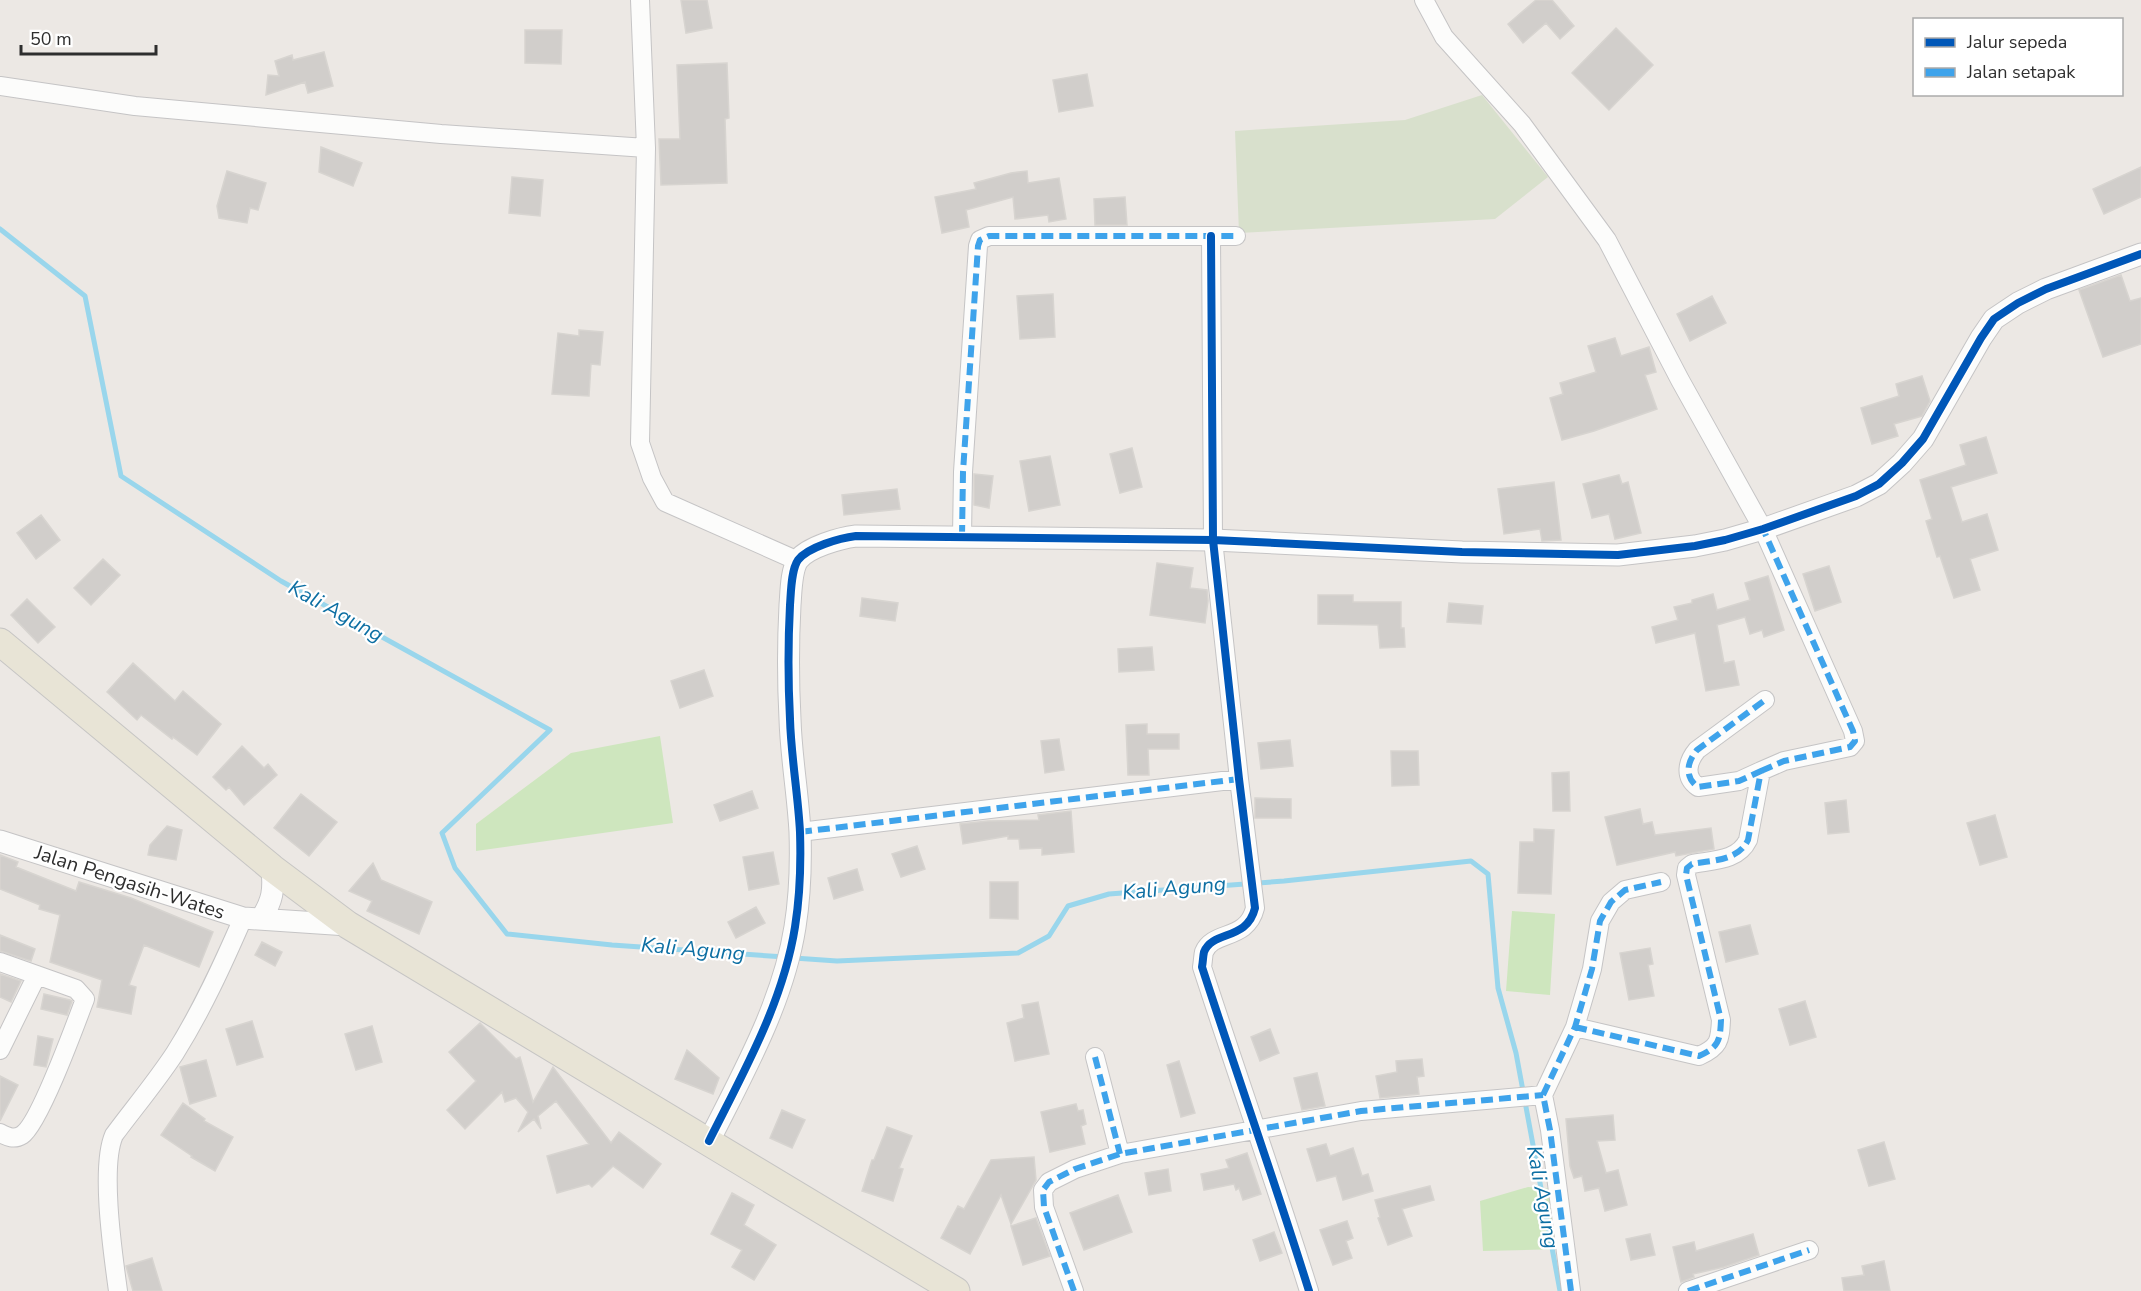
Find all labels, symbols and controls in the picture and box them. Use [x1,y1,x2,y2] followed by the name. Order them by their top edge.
[21,18,156,56] scale bar
[1913,18,2123,96] legend
[30,27,72,51] text: 50 m
[1966,30,2067,54] text: Jalur sepeda
[1966,60,2076,84] text: Jalan setapak
[284,573,388,649] water label: Kali Agung
[30,839,228,926] street label: Jalan Pengasih-Wates
[1121,870,1227,906] water label: Kali Agung
[640,931,746,967] water label: Kali Agung
[1520,1143,1566,1251] water label: Kali Agung

